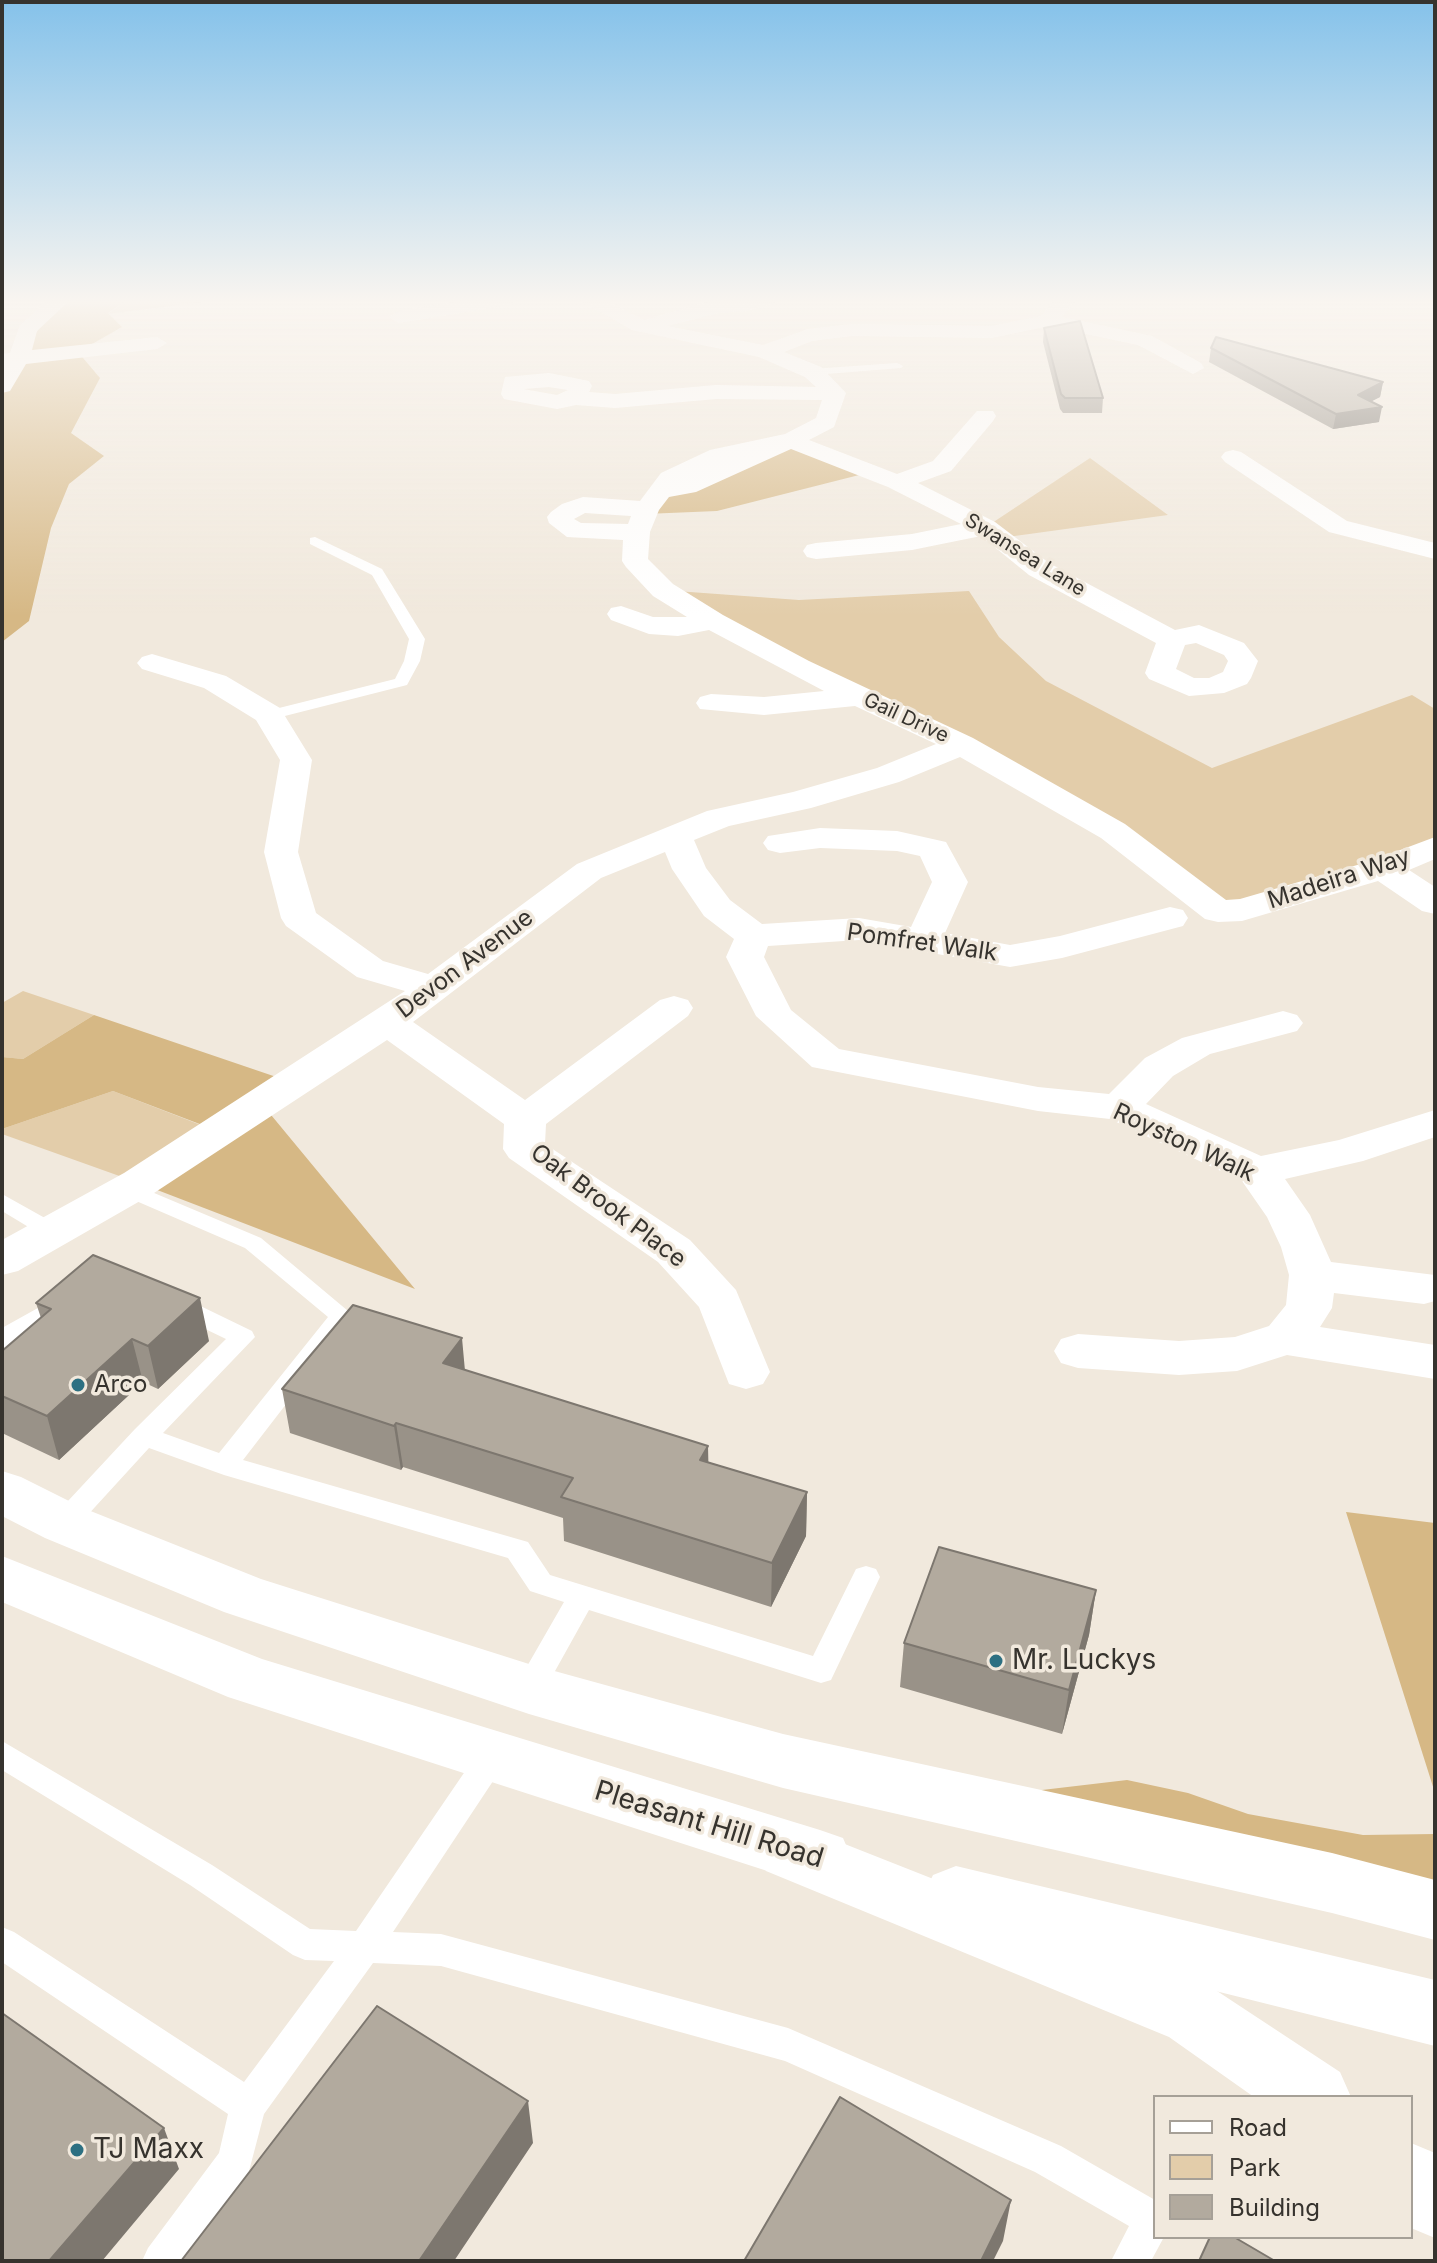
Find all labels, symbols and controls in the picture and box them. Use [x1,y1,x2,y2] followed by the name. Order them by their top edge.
[960,508,1090,602] street label: Swansea Lane
[860,688,952,748] street label: Gail Drive
[1264,842,1414,916] street label: Madeira Way
[391,903,539,1025] street label: Devon Avenue
[845,918,999,968] street label: Pomfret Walk
[1109,1098,1259,1188] street label: Royston Walk
[525,1138,691,1274] street label: Oak Brook Place
[94,1371,147,1399] place label: Arco
[69,1376,87,1394] marker: Arco
[1012,1644,1156,1678] place label: Mr. Luckys
[987,1652,1005,1670] marker: Mr. Luckys
[590,1774,828,1876] street label: Pleasant Hill Road
[1153,2095,1413,2239] legend
[1229,2113,1287,2142] text: Road
[93,2133,204,2167] place label: TJ Maxx
[68,2141,86,2159] marker: TJ Maxx
[1229,2153,1280,2182] text: Park
[1229,2193,1320,2222] text: Building

